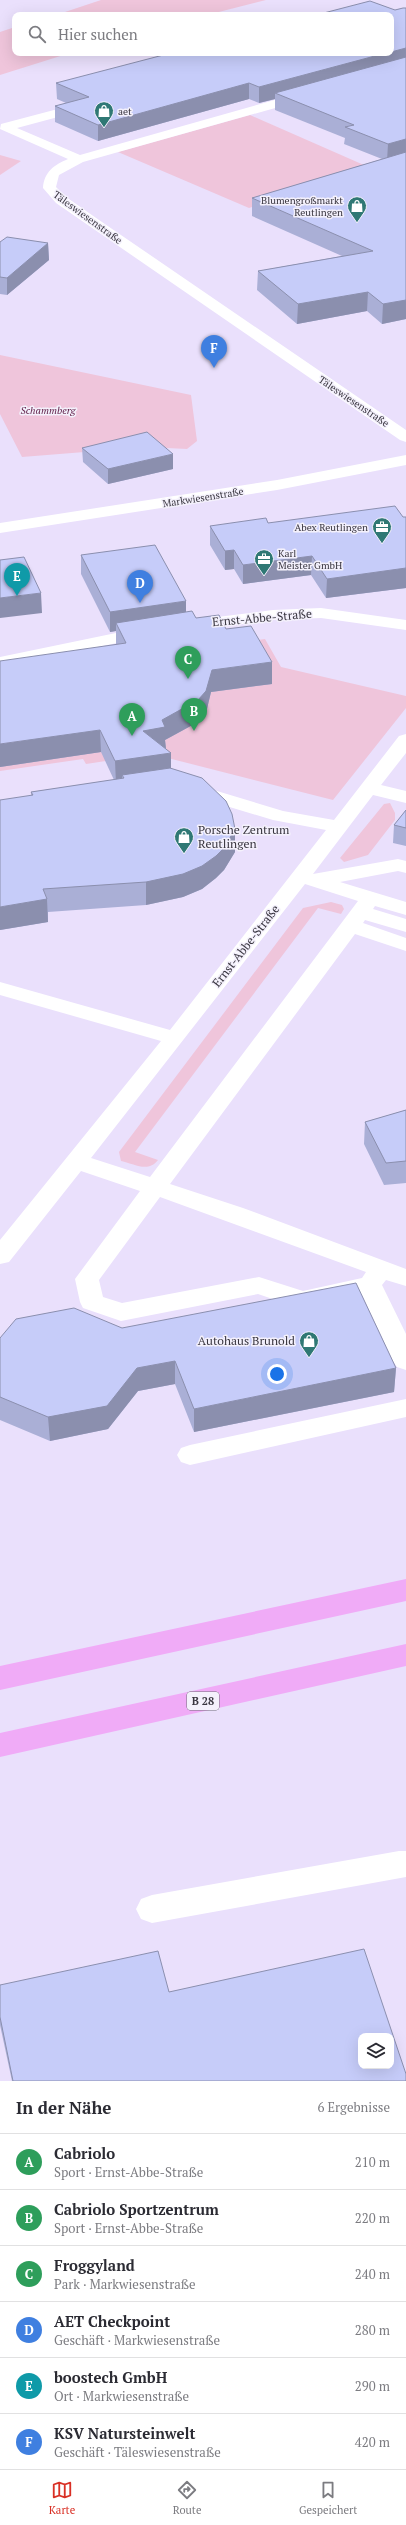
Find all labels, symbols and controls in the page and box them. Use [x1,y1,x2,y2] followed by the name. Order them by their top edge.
[12,12,394,56] search box
[26,23,48,45] icon: search
[58,24,138,44] text: Hier suchen
[93,100,115,128] shop icon: aet
[118,105,132,118] place label: aet
[51,188,125,247] street label: Täleswiesenstraße
[261,194,343,219] place label: Blumengroßmarkt Reutlingen
[346,195,368,223] shop icon: Blumengroßmarkt Reutlingen
[201,335,227,368] pin: F
[316,373,391,430] street label: Täleswiesenstraße
[21,404,77,417] park label: Schammberg
[162,485,244,510] street label: Markwiesenstraße
[371,516,393,544] office icon: Abex Reutlingen
[294,521,368,534] place label: Abex Reutlingen
[278,547,342,572] place label: Karl Meister GmbH
[253,548,275,576] office icon: Karl Meister GmbH
[4,563,30,596] pin: E
[127,570,153,603] pin: D
[211,606,313,629] street label: Ernst-Abbe-Straße
[175,646,201,679] pin: C
[181,698,207,731] pin: B
[119,703,145,736] pin: A
[198,822,290,851] place label: Porsche Zentrum Reutlingen
[173,826,195,854] shop icon: Porsche Zentrum Reutlingen
[209,902,282,990] street label: Ernst-Abbe-Straße
[298,1330,320,1358] shop icon: Autohaus Brunold
[198,1333,295,1348] place label: Autohaus Brunold
[267,1364,287,1384] your location
[187,1692,219,1710] road number: B 28
[358,2033,394,2069] map controls
[358,2033,394,2069] button: layers
[16,2096,111,2119] text: In der Nähe
[317,2098,390,2116] text: 6 Ergebnisse
[54,2143,115,2163] text: Cabriolo
[24,2153,34,2171] text: A
[355,2153,390,2171] text: 210 m
[54,2163,203,2181] text: Sport · Ernst-Abbe-Straße
[54,2199,219,2219] text: Cabriolo Sportzentrum
[25,2209,33,2227] text: B
[355,2209,390,2227] text: 220 m
[54,2219,203,2237] text: Sport · Ernst-Abbe-Straße
[54,2255,135,2275] text: Froggyland
[25,2265,33,2283] text: C
[355,2265,390,2283] text: 240 m
[54,2275,196,2293] text: Park · Markwiesenstraße
[54,2311,170,2331] text: AET Checkpoint
[24,2321,34,2339] text: D
[355,2321,390,2339] text: 280 m
[54,2331,220,2349] text: Geschäft · Markwiesenstraße
[54,2367,167,2387] text: boostech GmbH
[25,2377,33,2395] text: E
[355,2377,390,2395] text: 290 m
[54,2387,189,2405] text: Ort · Markwiesenstraße
[54,2423,195,2443] text: KSV Natursteinwelt
[25,2433,33,2451] text: F
[355,2433,390,2451] text: 420 m
[54,2443,221,2461] text: Geschäft · Täleswiesenstraße
[49,2479,75,2517] tab: Karte
[173,2479,201,2517] tab: Route
[299,2479,357,2517] tab: Gespeichert

